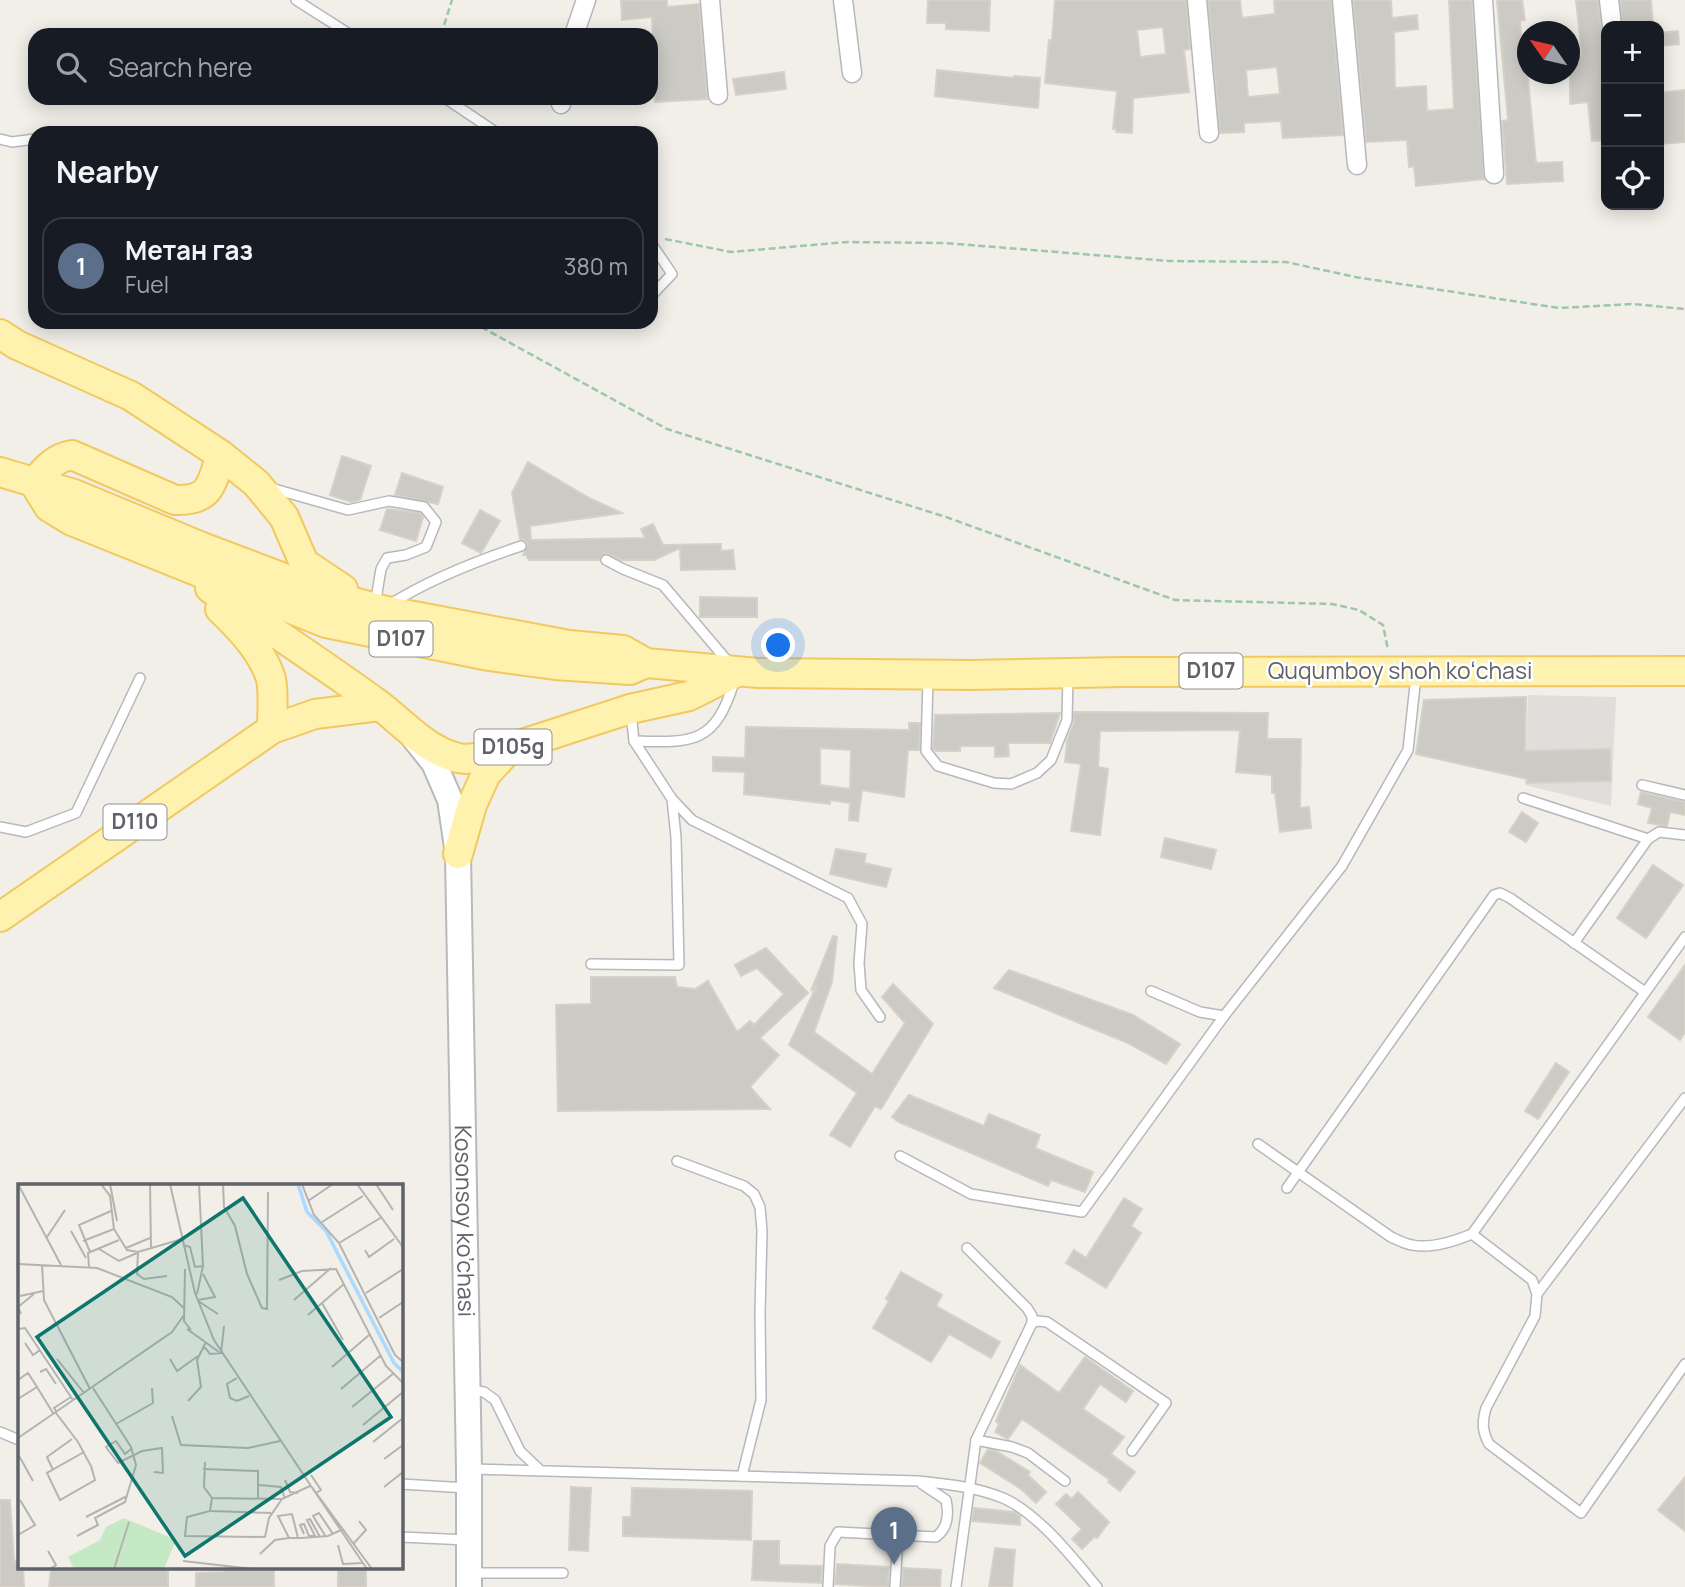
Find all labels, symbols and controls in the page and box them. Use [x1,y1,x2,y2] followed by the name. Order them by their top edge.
[1517,21,1580,84] north arrow
[1601,21,1664,210] map controls
[1601,21,1664,84] button: +
[28,28,658,105] search box
[52,48,90,86] icon: search
[108,49,253,85] text: Search here
[1601,84,1664,147] button: −
[1601,147,1664,210] button: locate
[56,151,159,192] text: Nearby
[125,232,253,268] text: Метан газ
[76,250,86,282] text: 1
[564,250,628,282] text: 380 m
[125,268,169,300] text: Fuel
[370,622,432,656] road number: D107
[761,628,795,662] your location
[1180,654,1242,688] road number: D107
[1268,654,1532,686] street label: Ququmboy shoh koʻchasi
[475,730,552,764] road number: D105g
[104,804,166,840] road number: D110
[448,1125,483,1317] street label: Kosonsoy ko’chasi
[18,1184,402,1570] inset map
[871,1507,917,1565] pin: 1

